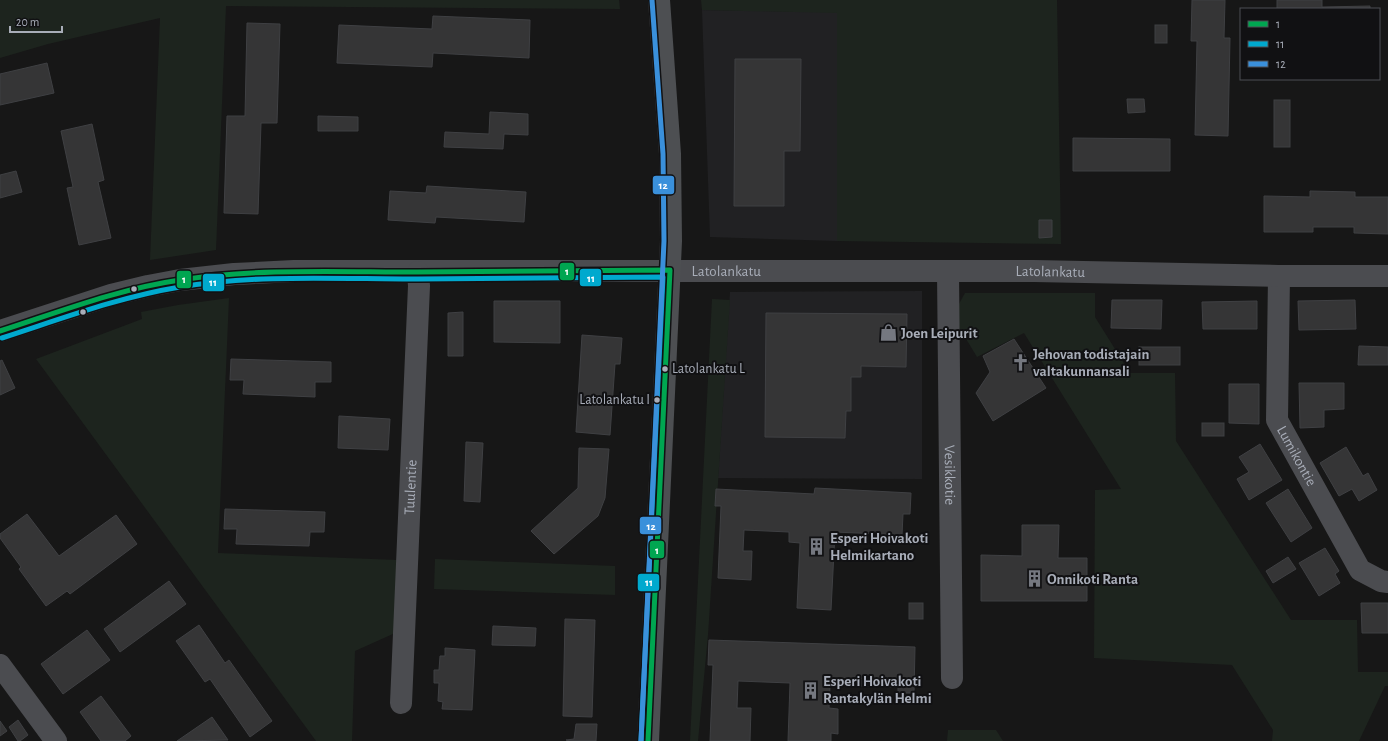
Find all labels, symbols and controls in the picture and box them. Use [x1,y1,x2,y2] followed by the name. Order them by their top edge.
[10,8,62,34] scale bar
[1240,8,1380,80] legend
[16,16,39,28] text: 20 m
[1276,18,1280,30] text: 1
[1276,38,1284,50] text: 11
[1276,58,1286,70] text: 12
[652,175,675,195] line badge: 12
[658,180,668,191] text: 12
[559,262,575,281] line badge: 1
[1016,263,1085,280] street label: Latolankatu
[692,264,761,279] street label: Latolankatu
[565,266,569,277] text: 1
[579,268,602,287] line badge: 11
[176,270,192,289] line badge: 1
[202,273,225,292] line badge: 11
[587,273,595,284] text: 11
[182,274,186,285] text: 1
[209,277,217,288] text: 11
[129,284,139,294] unlabelled marker
[78,307,88,317] unlabelled marker
[878,323,898,343] shop icon: Joen Leipurit
[901,326,977,341] place label: Joen Leipurit
[1033,347,1149,379] place label: Jehovan todistajain valtakunnansali
[1010,353,1030,373] church icon: Jehovan todistajain valtakunnansali
[672,362,745,376] place label: Latolankatu L
[660,364,670,374] marker: Latolankatu L
[579,393,650,407] place label: Latolankatu I
[652,395,662,405] marker: Latolankatu I
[1274,423,1320,489] street label: Lumikontie
[942,445,958,505] street label: Vesikkotie
[402,459,419,515] street label: Tuulentie
[639,516,662,535] line badge: 12
[646,521,656,532] text: 12
[830,531,928,563] place label: Esperi Hoivakoti Helmikartano
[807,537,827,557] building icon: Esperi Hoivakoti Helmikartano
[649,540,665,559] line badge: 1
[655,545,659,556] text: 1
[1024,569,1044,589] building icon: Onnikoti Ranta
[1047,572,1138,587] place label: Onnikoti Ranta
[637,573,660,592] line badge: 11
[645,577,653,588] text: 11
[823,674,932,706] place label: Esperi Hoivakoti Rantakylän Helmi
[800,680,820,700] building icon: Esperi Hoivakoti Rantakylän Helmi

